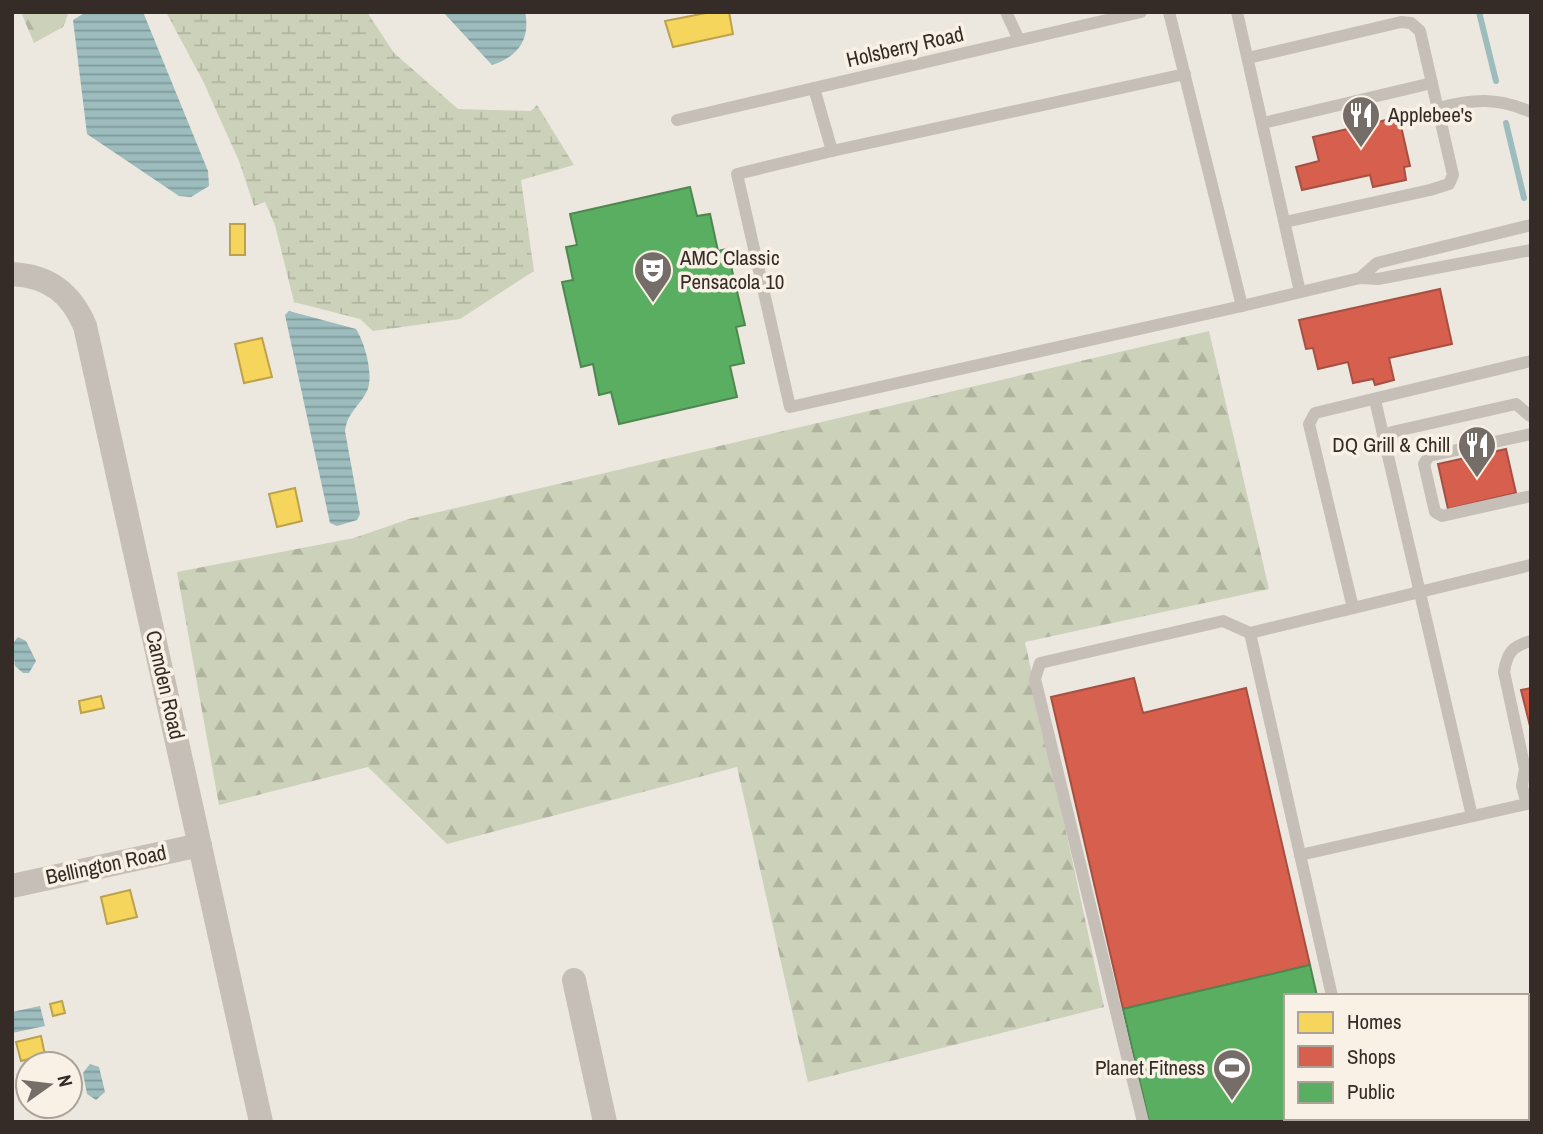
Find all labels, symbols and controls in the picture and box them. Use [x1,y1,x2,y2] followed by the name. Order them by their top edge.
[843,19,966,74] street label: Holsberry Road
[1340,94,1382,149] restaurant icon: Applebee's
[1387,100,1473,129] place label: Applebee's
[679,243,784,296] place label: AMC Classic Pensacola 10
[632,249,674,304] theatre icon: AMC Classic Pensacola 10
[1456,424,1498,479] restaurant icon: DQ Grill & Chill
[1332,430,1450,459] place label: DQ Grill & Chill
[139,628,192,742] street label: Camden Road
[43,838,169,891] street label: Bellington Road
[1284,994,1529,1120] legend
[1347,1007,1402,1036] text: Homes
[1347,1042,1396,1071] text: Shops
[1211,1047,1253,1102] sports icon: Planet Fitness
[14,1050,84,1120] north arrow
[1095,1053,1205,1082] place label: Planet Fitness
[52,1072,79,1089] text: N
[1347,1077,1395,1106] text: Public

